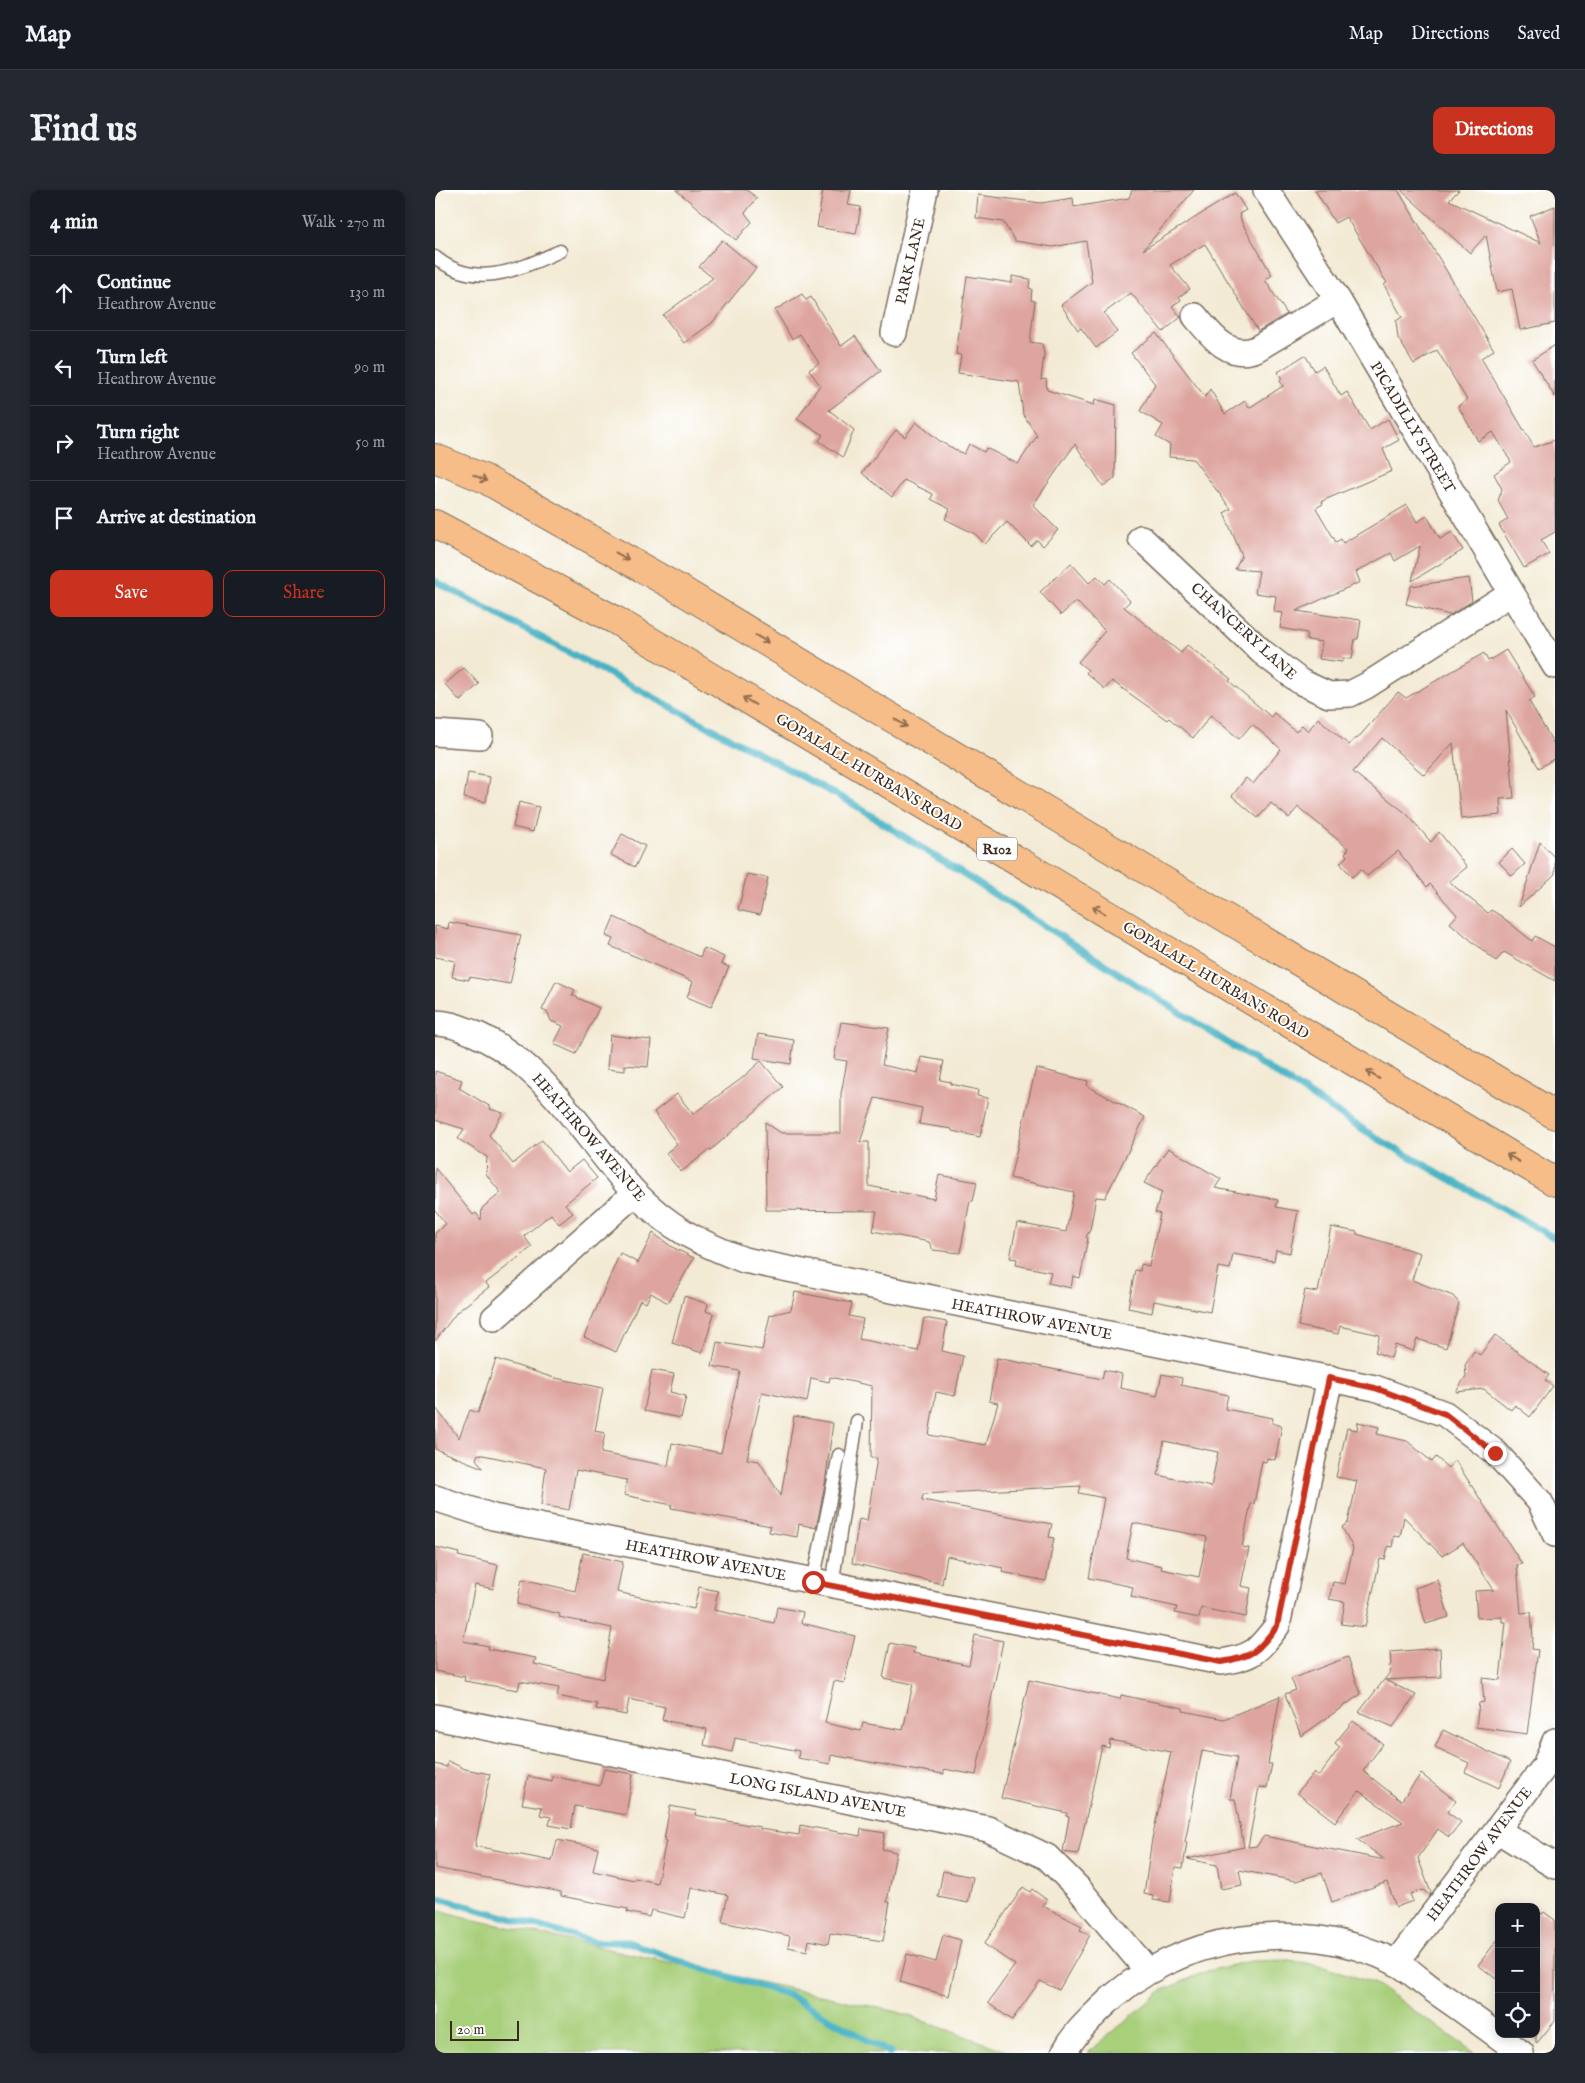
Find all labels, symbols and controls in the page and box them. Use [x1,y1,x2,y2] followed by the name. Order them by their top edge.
[25,19,71,50] text: Map
[1349,23,1383,46] text: Map
[1411,23,1489,46] text: Directions
[1517,23,1560,46] text: Saved
[1433,107,1555,154] button: Directions
[30,108,137,153] text: Find us
[50,209,98,236] text: 4 min
[302,213,385,233] text: Walk · 270 m
[891,216,930,306] street label: PARK LANE
[97,271,171,295] text: Continue
[50,279,78,307] icon: ahead
[349,283,385,303] text: 130 m
[97,295,216,315] text: Heathrow Avenue
[97,346,168,370] text: Turn left
[50,354,78,382] icon: left
[354,358,385,378] text: 90 m
[1366,358,1459,497] street label: PICADILLY STREET
[97,370,216,390] text: Heathrow Avenue
[97,421,179,445] text: Turn right
[50,429,78,457] icon: right
[356,433,385,453] text: 50 m
[97,445,216,465] text: Heathrow Avenue
[472,473,487,483] one-way arrow
[50,504,78,532] icon: arrive
[97,506,256,530] text: Arrive at destination
[614,552,628,562] one-way arrow
[50,570,213,617] button: Save
[223,570,385,617] button: Share
[1187,579,1301,684] street label: CHANCERY LANE
[754,634,768,644] one-way arrow
[743,695,757,705] one-way arrow
[772,709,965,836] street label: GOPALALL HURBANS ROAD
[893,719,907,729] one-way arrow
[977,838,1017,861] road number: R102
[1092,905,1106,915] one-way arrow
[1119,917,1312,1044] street label: GOPALALL HURBANS ROAD
[528,1069,649,1205] street label: HEATHROW AVENUE
[1367,1069,1381,1079] one-way arrow
[1507,1152,1521,1162] one-way arrow
[950,1295,1114,1344] street label: HEATHROW AVENUE
[1484,1442,1507,1465] route end
[624,1536,788,1585] street label: HEATHROW AVENUE
[802,1571,825,1594] route start
[728,1769,908,1822] street label: LONG ISLAND AVENUE
[1423,1783,1536,1925] street label: HEATHROW AVENUE
[1495,1903,1540,2038] map controls
[1495,1903,1540,1948] button: +
[1495,1948,1540,1993] button: −
[1495,1993,1540,2038] button: locate
[450,2018,519,2041] scale bar
[457,2021,484,2039] text: 20 m

